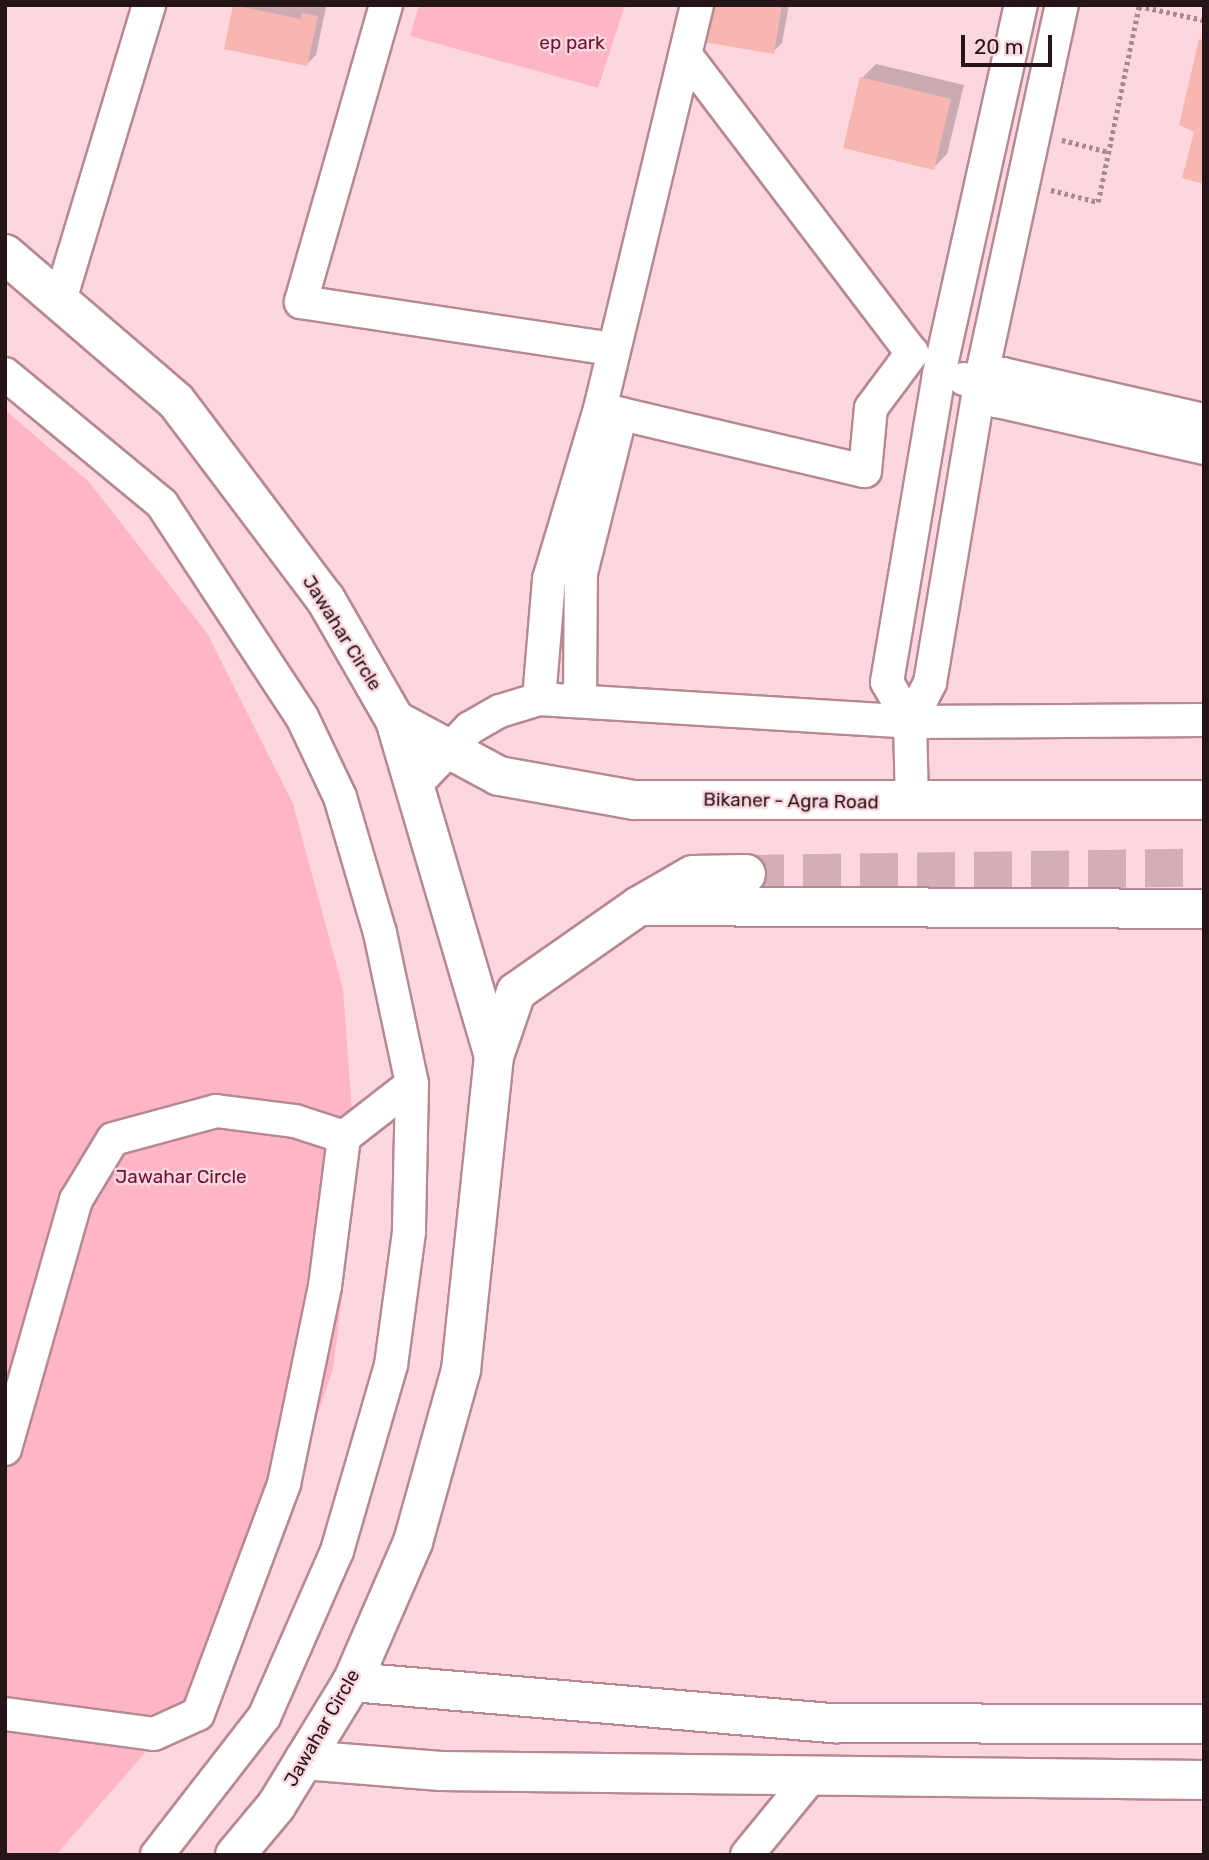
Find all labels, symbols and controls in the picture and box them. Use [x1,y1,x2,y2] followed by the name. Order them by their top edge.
[964,21,1055,65] scale bar
[539,32,605,54] park label: ep park
[974,34,1023,59] text: 20 m
[297,571,387,695] street label: Jawahar Circle
[703,788,879,814] street label: Bikaner - Agra Road
[115,1166,247,1188] park label: Jawahar Circle
[279,1665,365,1791] street label: Jawahar Circle

